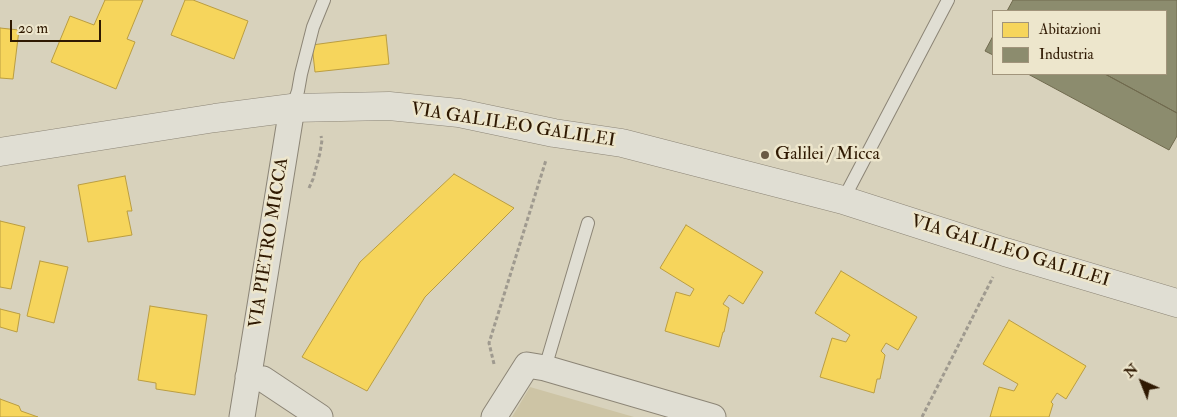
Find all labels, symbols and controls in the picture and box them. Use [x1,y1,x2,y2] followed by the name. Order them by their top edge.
[12,10,104,42] scale bar
[992,10,1167,75] legend
[18,19,48,38] text: 20 m
[1039,20,1101,39] text: Abitazioni
[1039,45,1094,64] text: Industria
[409,99,617,153] street label: VIA GALILEO GALILEI
[775,144,880,166] place label: Galilei / Micca
[759,149,771,161] marker: Galilei / Micca
[246,156,294,330] street label: VIA PIETRO MICCA
[908,211,1112,293] street label: VIA GALILEO GALILEI
[1117,357,1167,407] north arrow
[1121,360,1142,381] text: N

